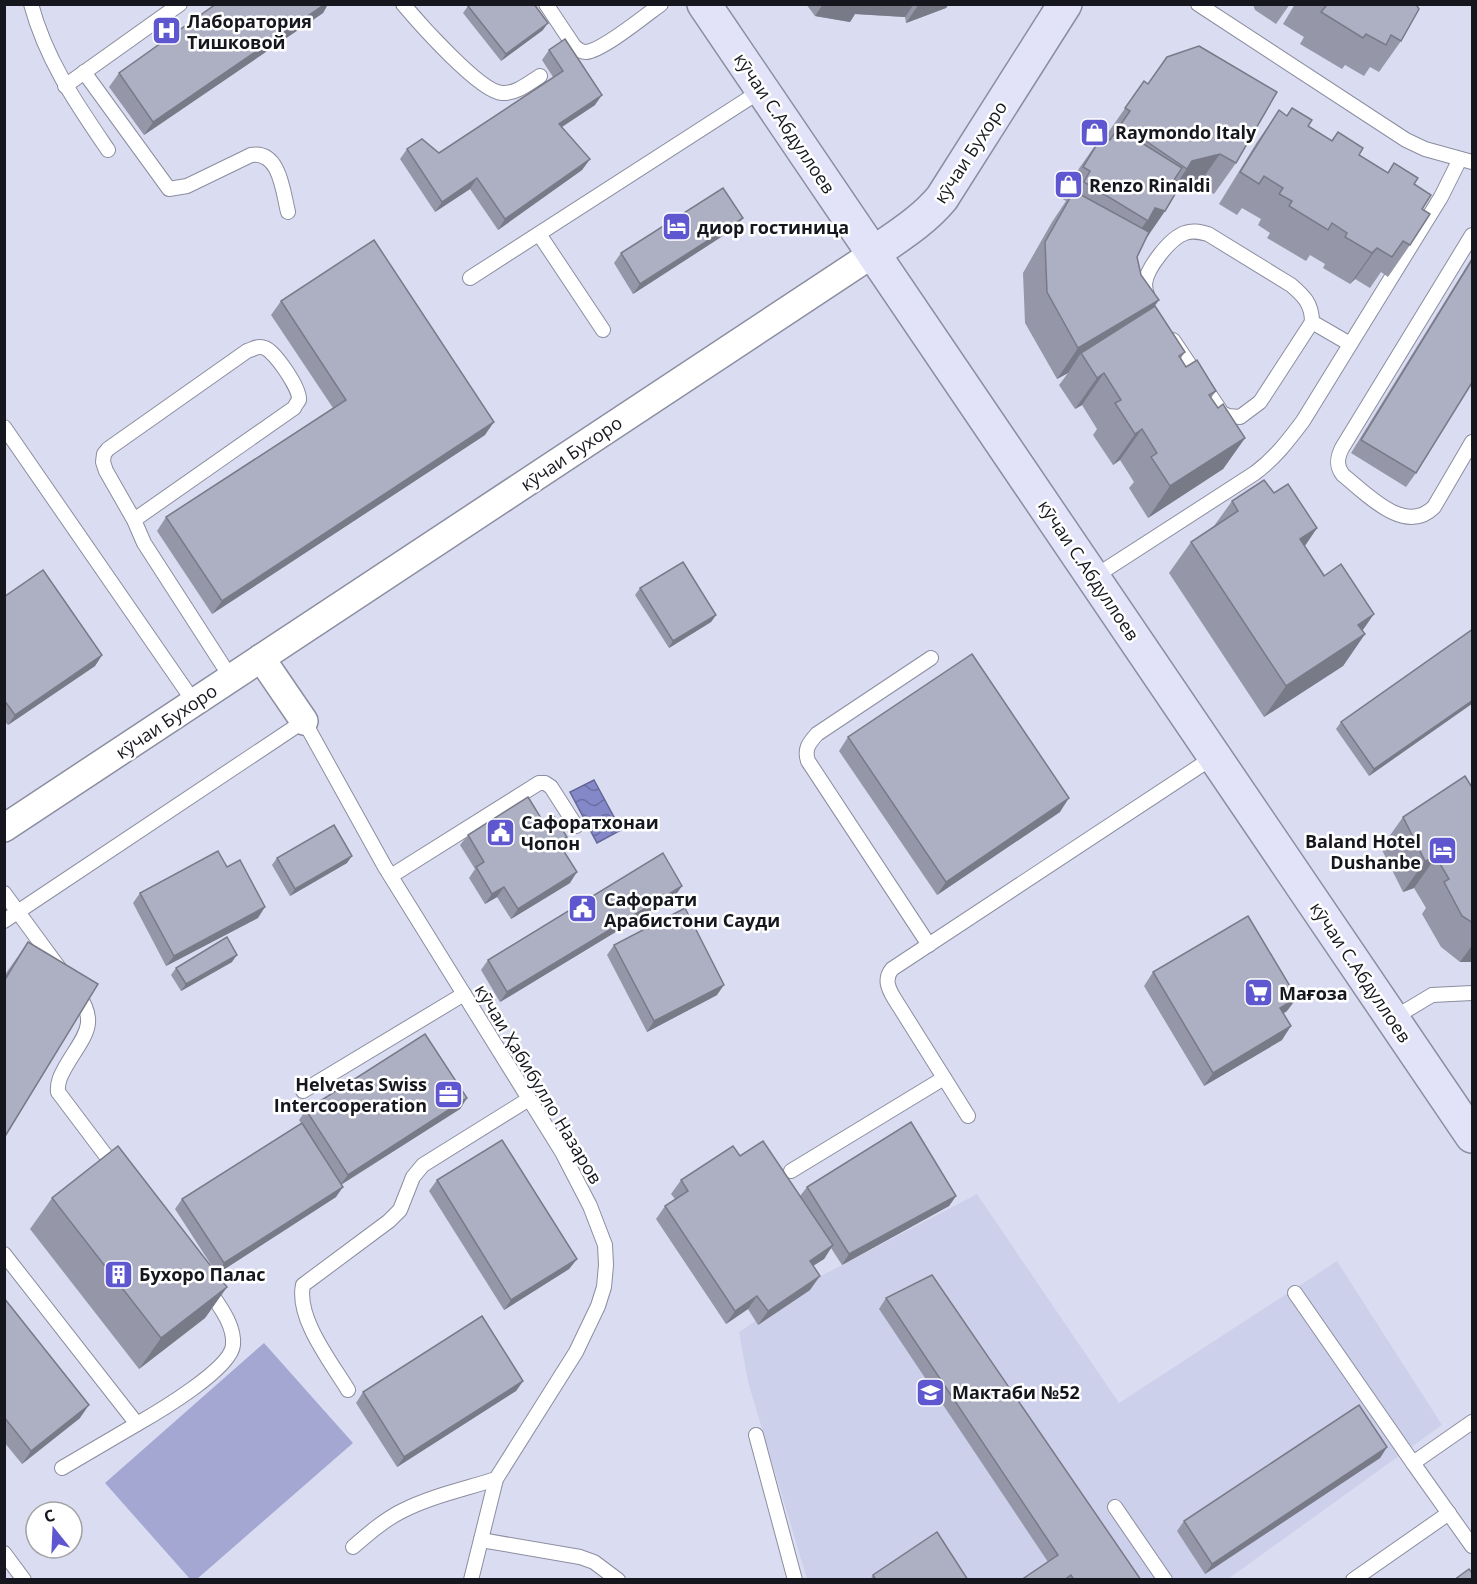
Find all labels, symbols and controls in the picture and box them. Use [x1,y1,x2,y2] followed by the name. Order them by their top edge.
[187,9,312,54] place label: Лаборатория Тишковой
[150,15,182,47] hospital icon: Лаборатория Тишковой
[729,48,841,198] street label: кӯчаи С.Абдуллоев
[928,96,1012,208] street label: кӯчаи Бухоро
[1078,116,1110,148] shop icon: Raymondo Italy
[1115,120,1257,144] place label: Raymondo Italy
[1052,169,1084,201] shop icon: Renzo Rinaldi
[1089,173,1210,197] place label: Renzo Rinaldi
[660,211,692,243] hotel icon: диор гостиница
[697,215,849,239] place label: диор гостиница
[516,410,626,496] street label: кӯчаи Бухоро
[1033,495,1145,645] street label: кӯчаи С.Абдуллоев
[111,678,221,764] street label: кӯчаи Бухоро
[521,810,659,855] place label: Сафоратхонаи Чопон
[484,816,516,848] public building icon: Сафоратхонаи Чопон
[1305,829,1421,874] place label: Baland Hotel Dushanbe
[1426,835,1458,867] hotel icon: Baland Hotel Dushanbe
[604,887,780,932] place label: Сафорати Арабистони Сауди
[567,893,599,925] public building icon: Сафорати Арабистони Сауди
[1305,897,1417,1047] street label: кӯчаи С.Абдуллоев
[1242,977,1274,1009] supermarket icon: Мағоза
[470,980,608,1188] street label: кӯчаи Ҳабибулло Назаров
[1279,981,1348,1005] place label: Мағоза
[274,1072,427,1117] place label: Helvetas Swiss Intercooperation
[432,1078,464,1110] office icon: Helvetas Swiss Intercooperation
[102,1258,134,1290] building icon: Бухоро Палас
[139,1262,266,1286] place label: Бухоро Палас
[915,1376,947,1408] school or university icon: Мактаби №52
[952,1380,1080,1404] place label: Мактаби №52
[24,1500,84,1560] north arrow
[41,1504,58,1528] text: С

